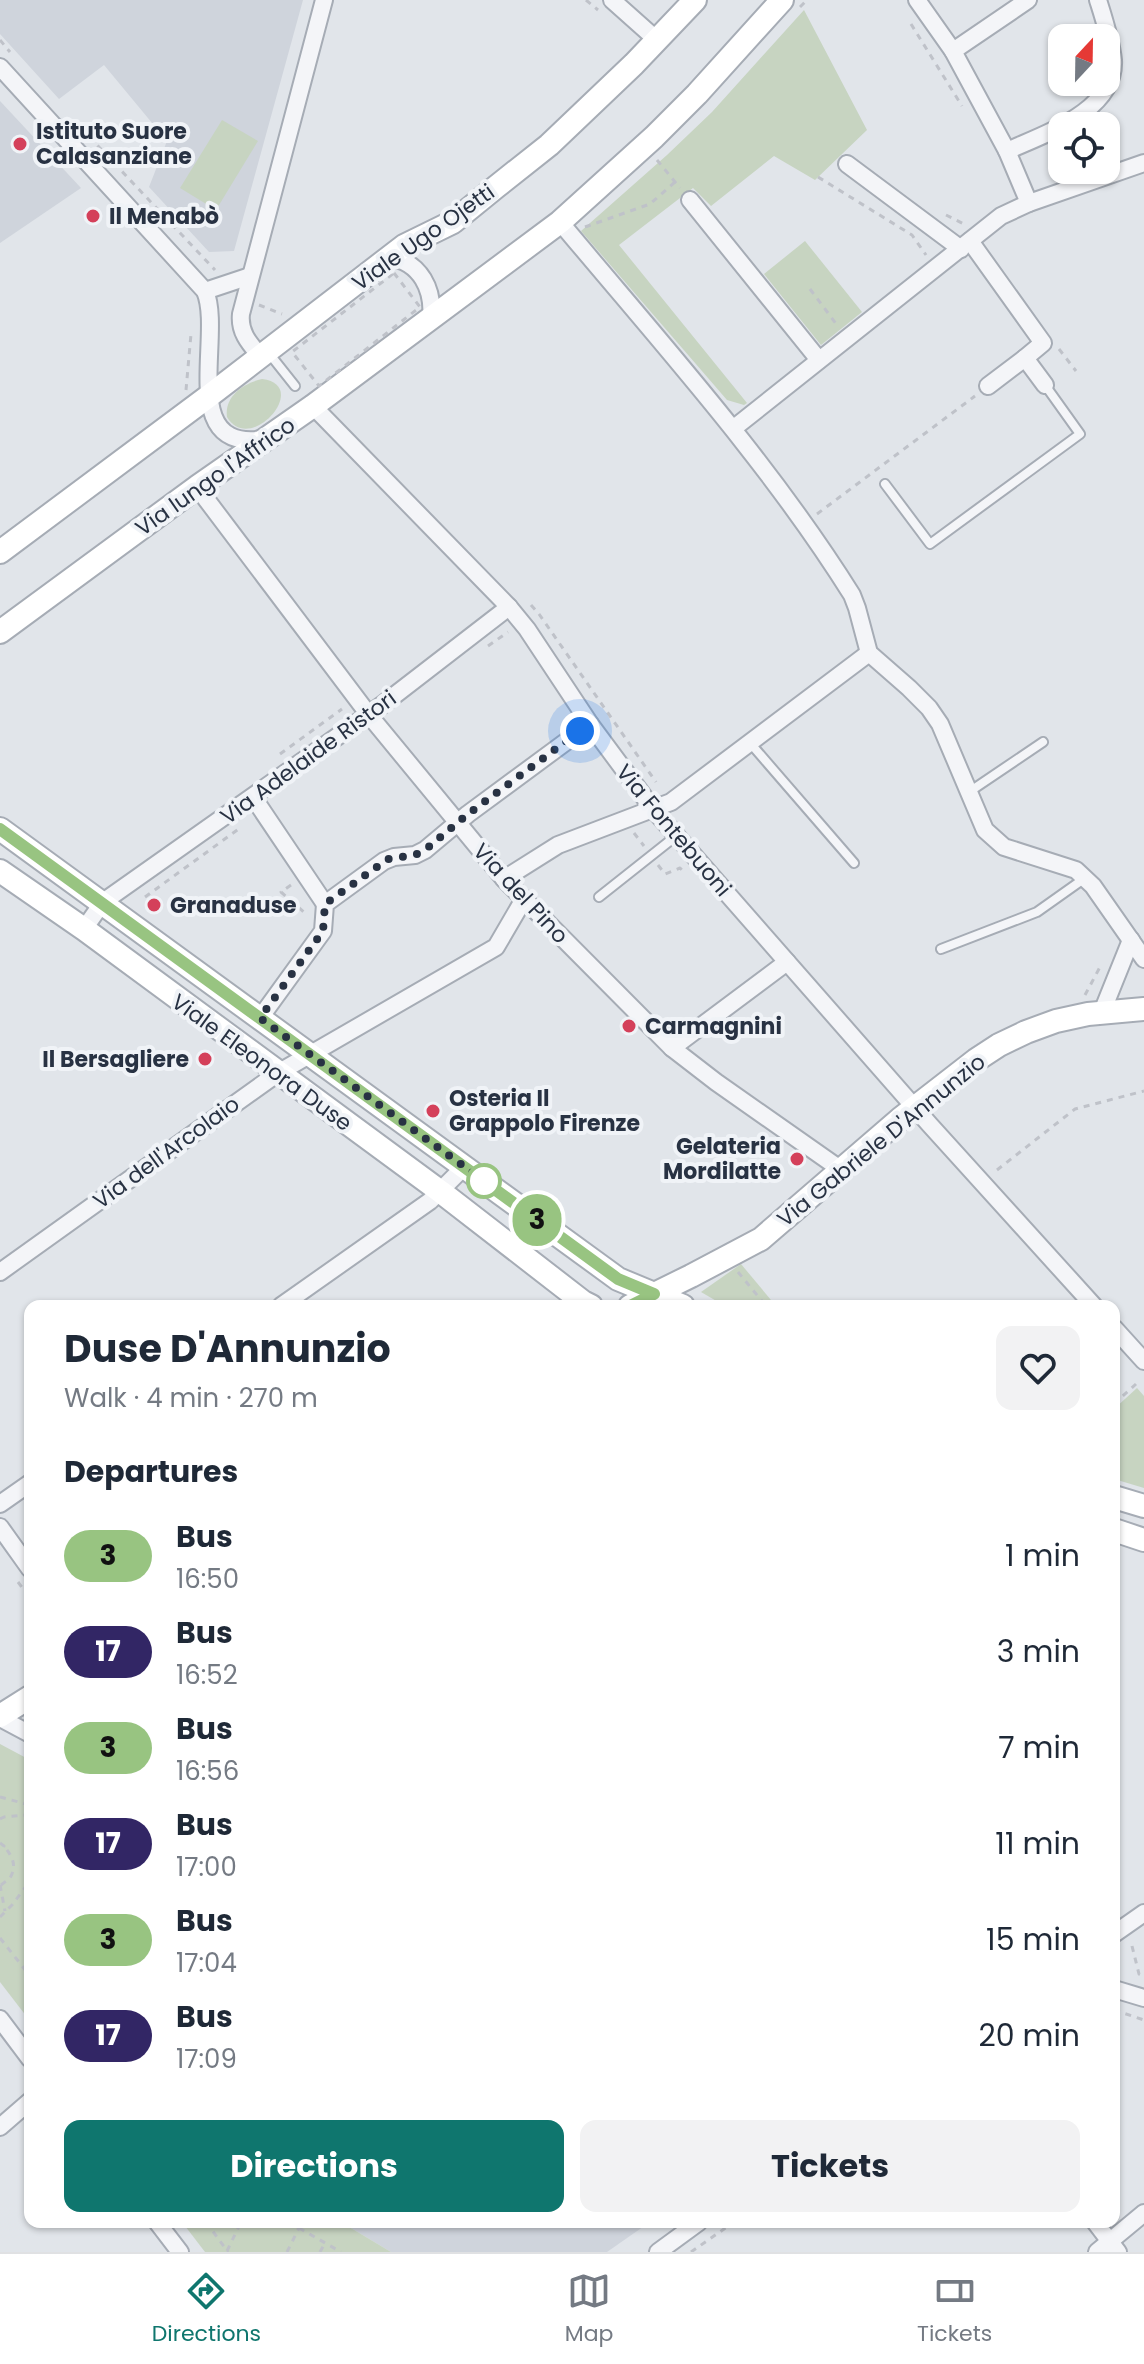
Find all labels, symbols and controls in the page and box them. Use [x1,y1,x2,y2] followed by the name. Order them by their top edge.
[1048,24,1120,96] north arrow
[1048,24,1120,184] map controls
[1048,112,1120,184] button: locate
[36,116,192,172] place label: Istituto Suore Calasanziane
[11,135,29,153] marker: Istituto Suore Calasanziane
[346,177,501,298] street label: Viale Ugo Ojetti
[109,201,219,232] place label: Il Menabò
[84,207,102,225] marker: Il Menabò
[129,410,301,543] street label: Via lungo l'Affrico
[214,683,403,832] street label: Via Adelaide Ristori
[560,711,600,751] your location
[609,757,738,903] street label: Via Fontebuoni
[466,836,575,950] street label: Via del Pino
[170,890,296,921] place label: Granaduse
[145,896,163,914] marker: Granaduse
[165,986,358,1139] street label: Viale Eleonora Duse
[645,1011,782,1042] place label: Carmagnini
[620,1017,638,1035] marker: Carmagnini
[42,1044,189,1075] place label: Il Bersagliere
[771,1047,992,1234] street label: Via Gabriele D'Annunzio
[196,1050,214,1068] marker: Il Bersagliere
[449,1083,640,1139] place label: Osteria Il Grappolo Firenze
[87,1089,246,1216] street label: Via dell'Arcolaio
[424,1102,442,1120] marker: Osteria Il Grappolo Firenze
[663,1131,781,1187] place label: Gelateria Mordilatte
[788,1150,806,1168] marker: Gelateria Mordilatte
[467,1164,501,1198] unlabelled marker
[511,1194,563,1246] line badge: 3
[529,1200,545,1239] text: 3
[64,1322,391,1375] text: Duse D'Annunzio
[996,1326,1080,1410] button: heart
[64,1380,318,1416] text: Walk · 4 min · 270 m
[64,1450,238,1493] text: Departures
[176,1515,233,1558] text: Bus
[1005,1534,1080,1577] text: 1 min
[100,1536,116,1575] text: 3
[176,1561,239,1597] text: 16:50
[176,1611,233,1654] text: Bus
[997,1630,1080,1673] text: 3 min
[95,1632,121,1671] text: 17
[176,1657,238,1693] text: 16:52
[176,1707,233,1750] text: Bus
[998,1726,1080,1769] text: 7 min
[100,1728,116,1767] text: 3
[176,1753,239,1789] text: 16:56
[176,1803,233,1846] text: Bus
[995,1822,1080,1865] text: 11 min
[95,1824,121,1863] text: 17
[176,1849,237,1885] text: 17:00
[176,1899,233,1942] text: Bus
[986,1918,1080,1961] text: 15 min
[100,1920,116,1959] text: 3
[176,1945,237,1981] text: 17:04
[176,1995,233,2038] text: Bus
[978,2014,1080,2057] text: 20 min
[95,2016,121,2055] text: 17
[176,2041,237,2077] text: 17:09
[64,2120,564,2212] button: Directions
[580,2120,1080,2212] button: Tickets
[152,2269,261,2350] tab: Directions
[565,2269,613,2350] tab: Map
[917,2269,992,2350] tab: Tickets

